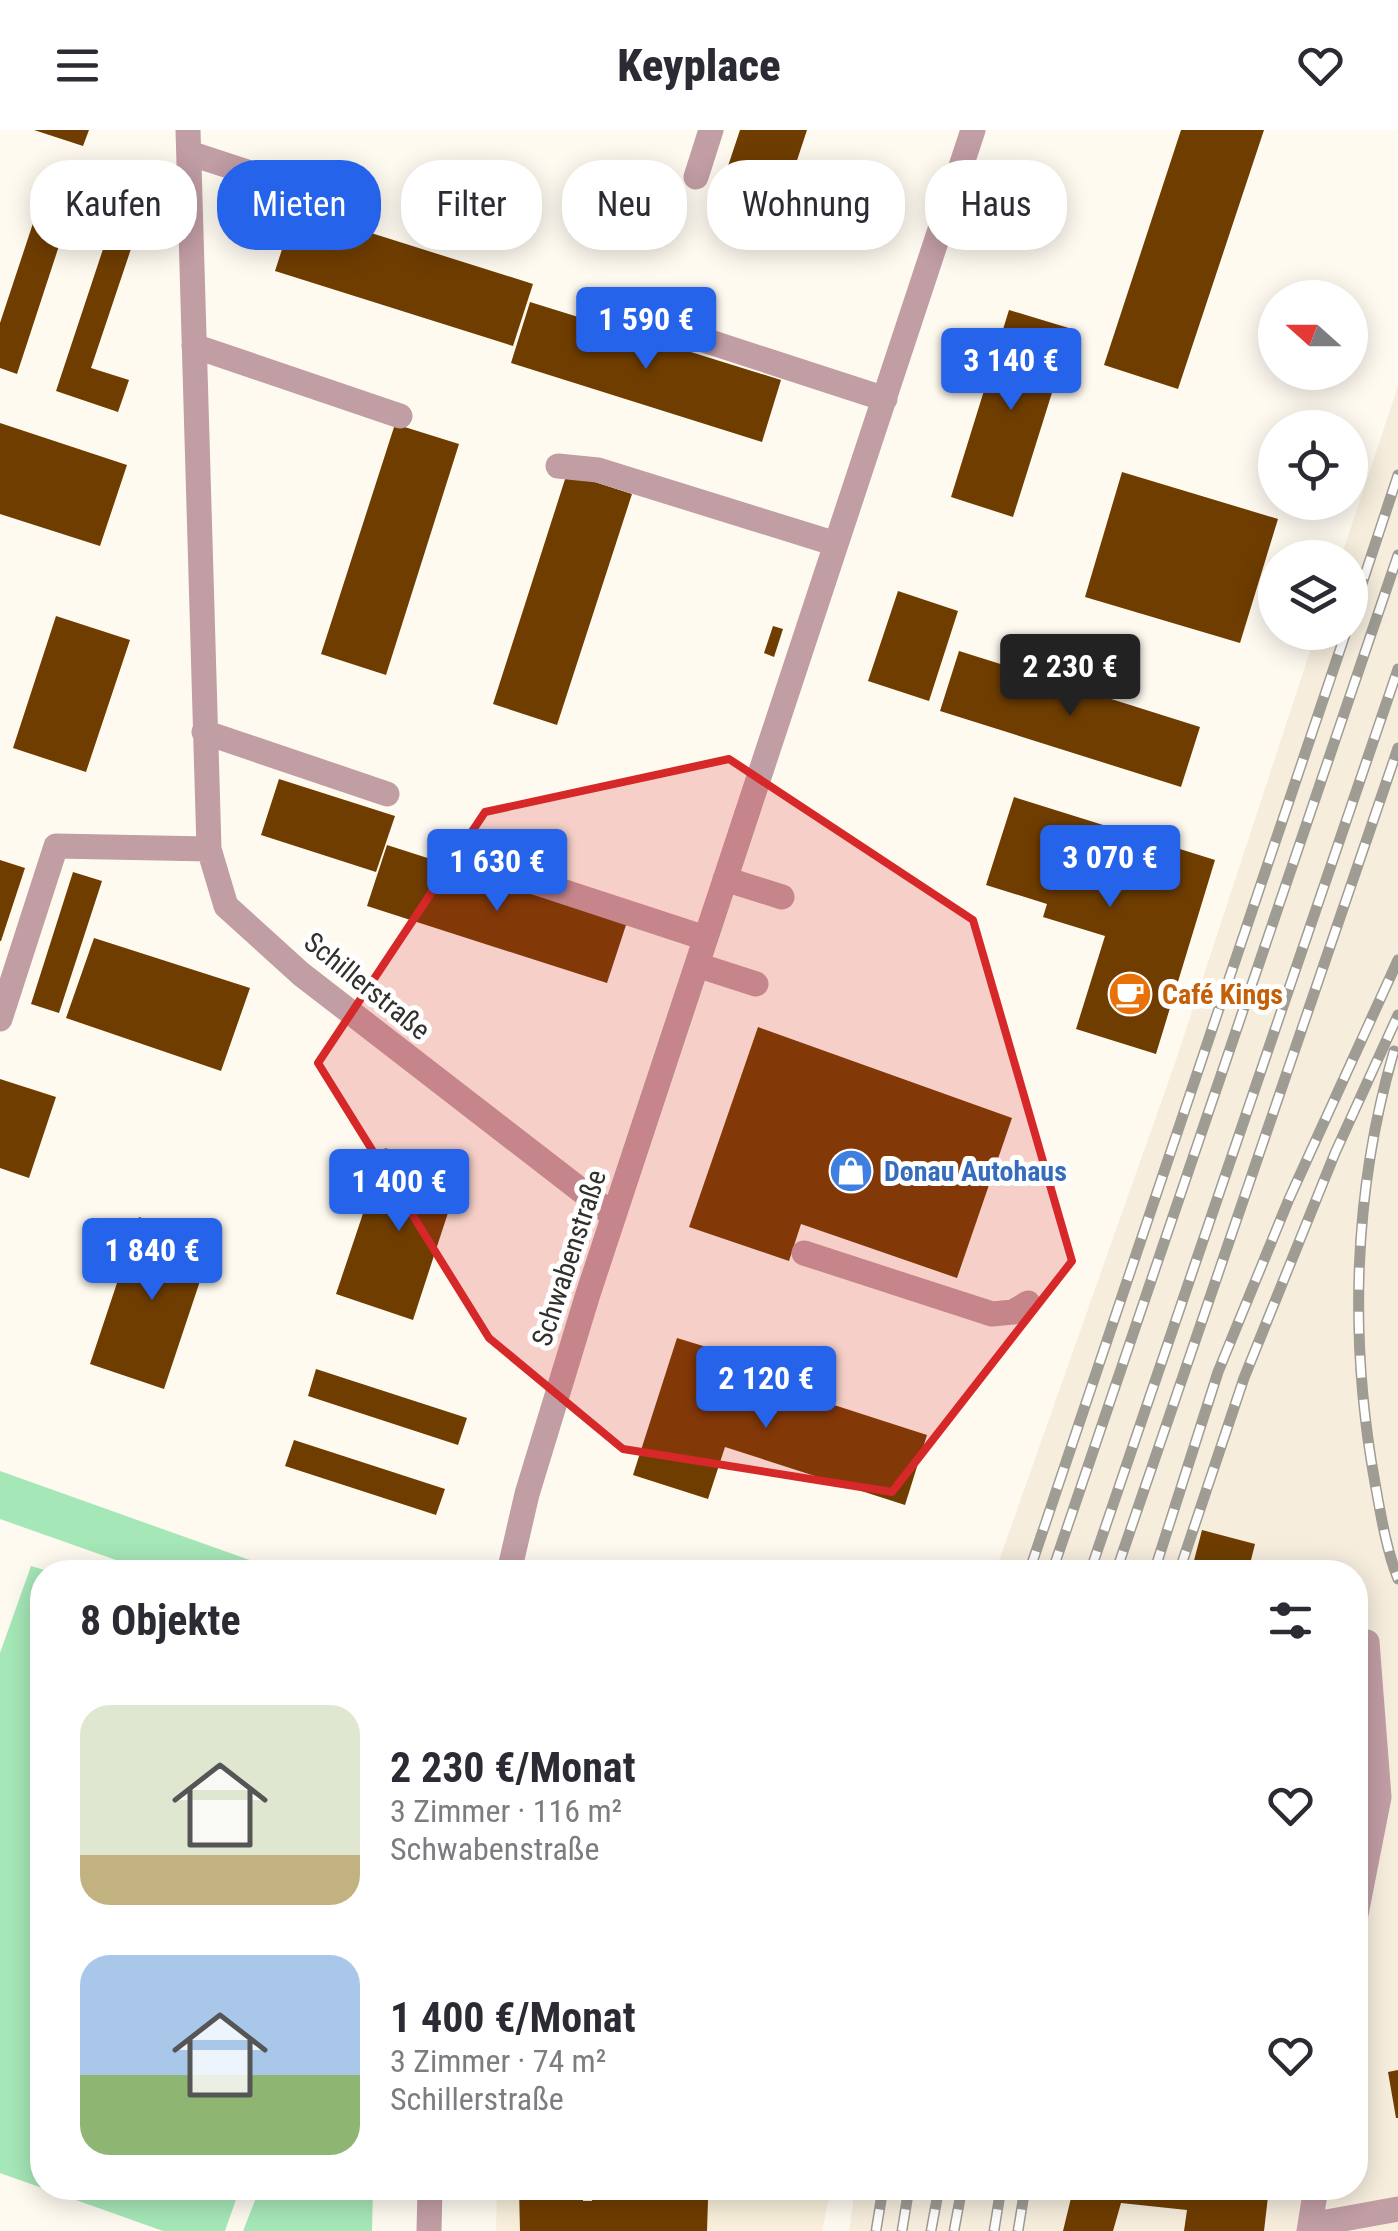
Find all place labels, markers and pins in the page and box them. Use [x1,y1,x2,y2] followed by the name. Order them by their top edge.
[554,287,738,372] pin: 1 590 €
[919,328,1103,413] pin: 3 140 €
[978,634,1162,719] pin: 2 230 €
[1018,825,1202,910] pin: 3 070 €
[405,829,589,914] pin: 1 630 €
[1107,971,1153,1017] cafe icon: Café Kings
[1162,978,1283,1011] place label: Café Kings
[828,1148,874,1194] shop icon: Donau Autohaus
[307,1149,491,1234] pin: 1 400 €
[884,1155,1067,1188] place label: Donau Autohaus
[60,1218,244,1303] pin: 1 840 €
[674,1346,858,1431] pin: 2 120 €

